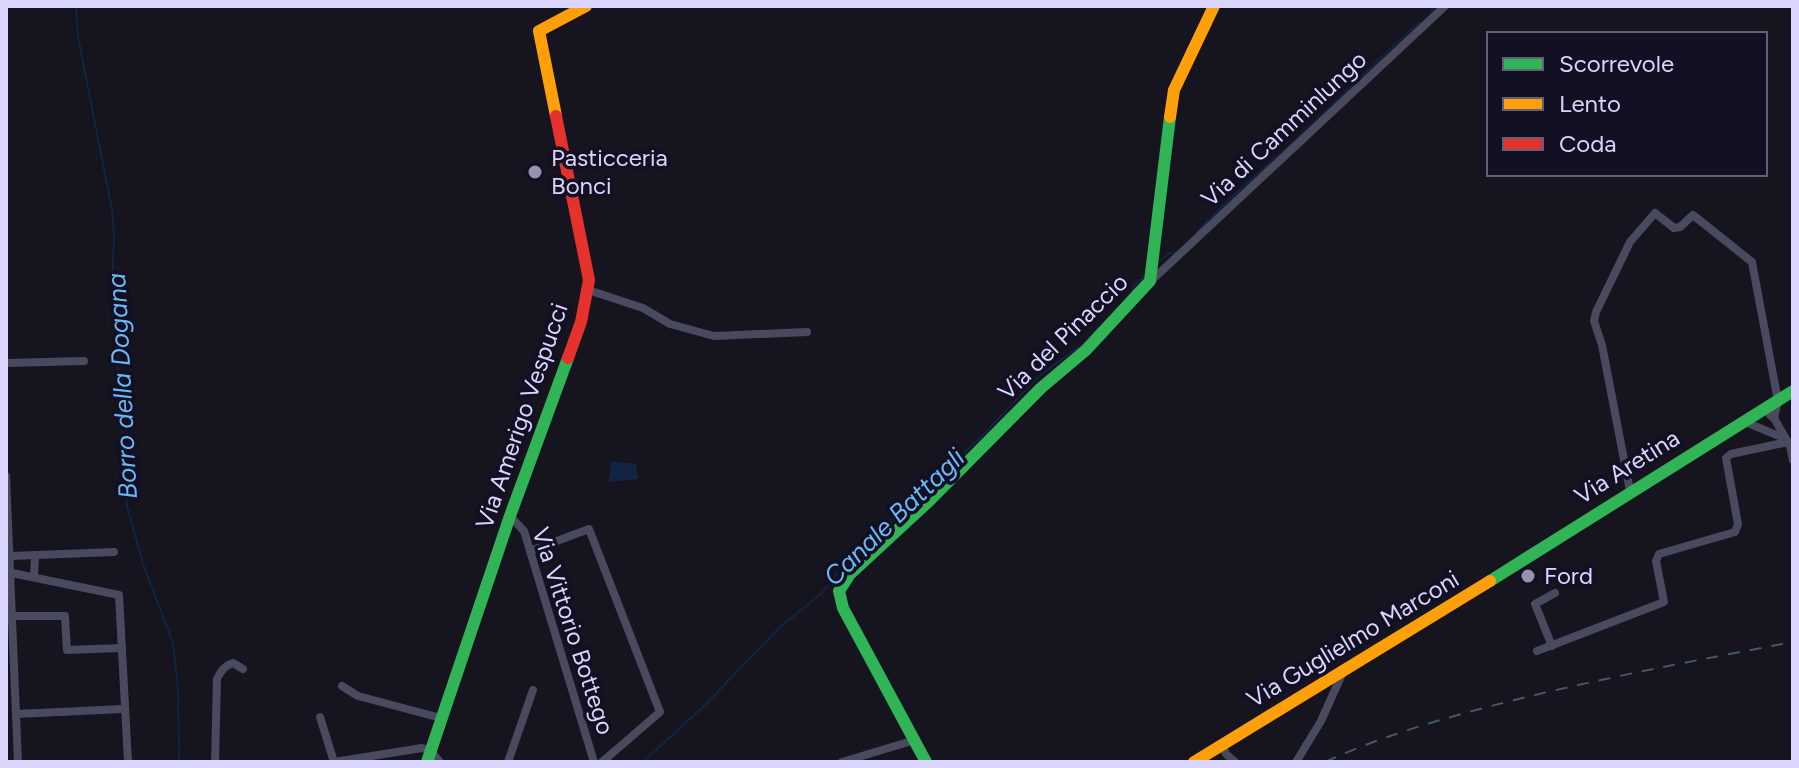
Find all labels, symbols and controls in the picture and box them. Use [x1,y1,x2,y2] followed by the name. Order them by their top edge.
[1487,32,1767,176] legend
[1195,45,1372,213] street label: Via di Camminlungo
[1559,49,1674,78] text: Scorrevole
[1559,89,1621,118] text: Lento
[1559,129,1617,158] text: Coda
[551,143,668,200] place label: Pasticceria Bonci
[526,163,544,181] marker: Pasticceria Bonci
[992,267,1134,406] street label: Via del Pinaccio
[100,272,144,500] water label: Borro della Dogana
[469,299,574,533] street label: Via Amerigo Vespucci
[1569,423,1685,510] street label: Via Aretina
[817,441,972,592] water label: Canale Battagli
[526,524,621,738] street label: Via Vittorio Bottego
[1544,561,1593,590] place label: Ford
[1242,564,1464,713] street label: Via Guglielmo Marconi
[1519,567,1537,585] marker: Ford

